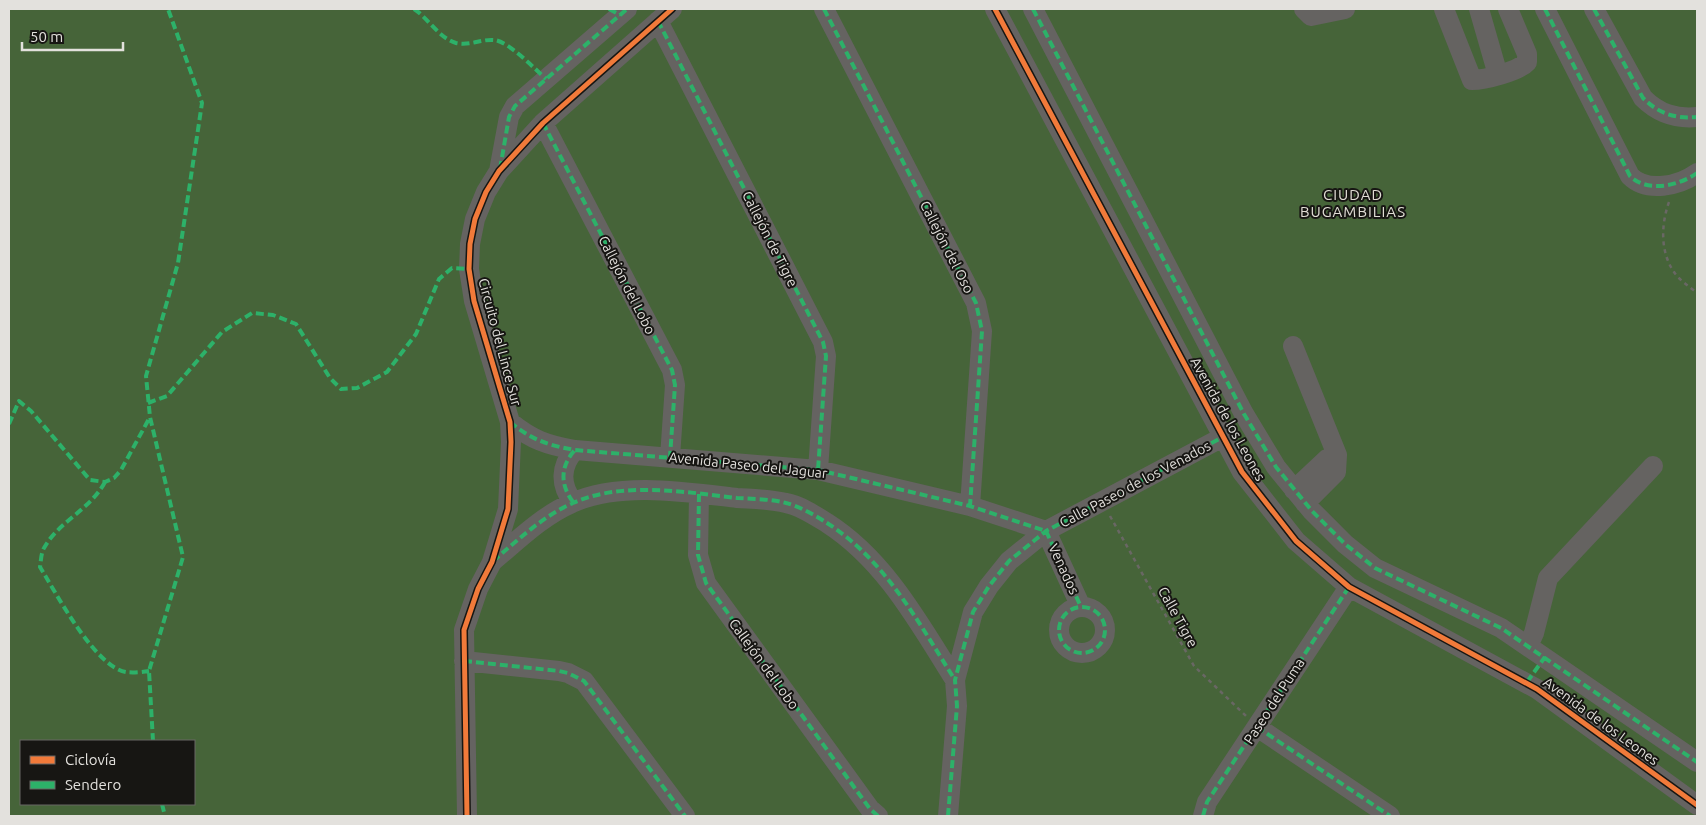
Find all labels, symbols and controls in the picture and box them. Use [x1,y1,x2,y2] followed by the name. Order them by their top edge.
[22,20,124,52] scale bar
[30,28,63,45] text: 50 m
[1300,186,1406,220] district label: CIUDAD BUGAMBILIAS
[739,188,801,290] street label: Callejón de Tigre
[917,198,977,296] street label: Callejón del Oso
[595,233,659,337] street label: Callejón del Lobo
[475,276,525,408] street label: Circuito del Lince Sur
[1187,355,1269,483] street label: Avenida de los Leones
[1057,437,1213,531] street label: Calle Paseo de los Venados
[668,449,829,481] street label: Avenida Paseo del Jaguar
[1045,541,1083,597] street label: Venados
[1155,584,1201,650] street label: Calle Tigre
[726,616,802,712] street label: Callejón del Lobo
[1240,655,1308,747] street label: Paseo del Puma
[1540,674,1662,768] street label: Avenida de los Leones
[20,740,195,805] legend
[65,751,116,768] text: Ciclovía
[65,776,121,793] text: Sendero

